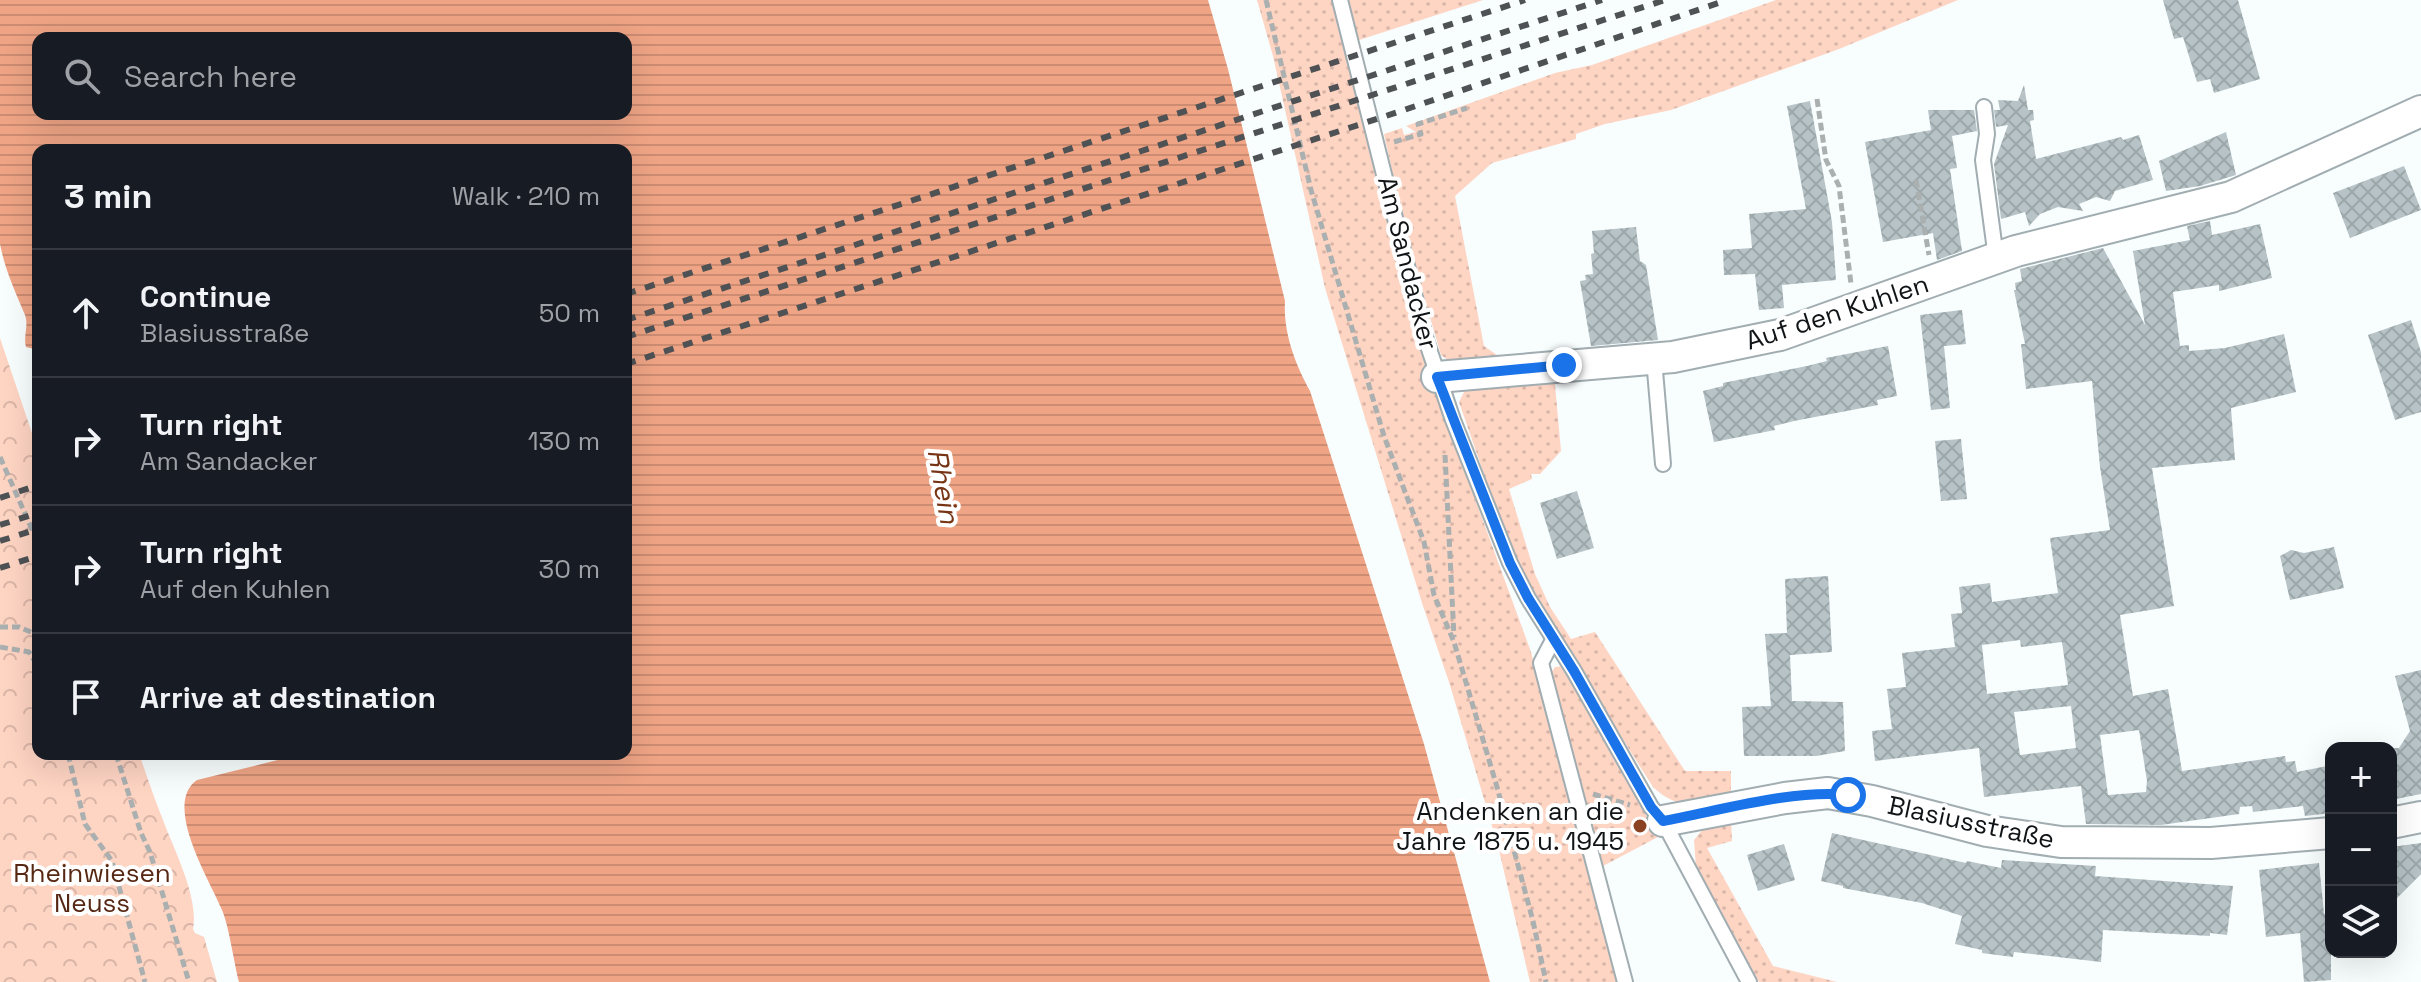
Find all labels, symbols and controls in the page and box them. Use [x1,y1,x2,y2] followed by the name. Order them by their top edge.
[32,32,632,120] search box
[60,54,104,98] icon: search
[124,57,297,96] text: Search here
[1370,173,1446,353] street label: Am Sandacker
[64,175,152,218] text: 3 min
[452,179,600,213] text: Walk · 210 m
[1741,266,1933,358] street label: Auf den Kuhlen
[140,277,271,316] text: Continue
[64,291,108,335] icon: ahead
[539,296,600,330] text: 50 m
[140,316,309,350] text: Blasiusstraße
[1546,347,1582,383] route end
[140,405,283,444] text: Turn right
[64,419,108,463] icon: right
[528,424,600,458] text: 130 m
[140,444,318,478] text: Am Sandacker
[920,446,968,527] water label: Rhein
[140,533,283,572] text: Turn right
[64,547,108,591] icon: right
[539,552,600,586] text: 30 m
[140,572,330,606] text: Auf den Kuhlen
[64,675,108,719] icon: arrive
[140,678,436,717] text: Arrive at destination
[2325,742,2397,958] map controls
[2325,742,2397,814] button: +
[1830,777,1866,813] route start
[1885,788,2057,856] street label: Blasiusstraße
[1396,794,1624,858] place label: Andenken an die Jahre 1875 u. 1945
[2325,814,2397,886] button: −
[1631,817,1649,835] marker: Andenken an die Jahre 1875 u. 1945
[13,856,171,920] park label: Rheinwiesen Neuss
[2325,886,2397,958] button: layers

